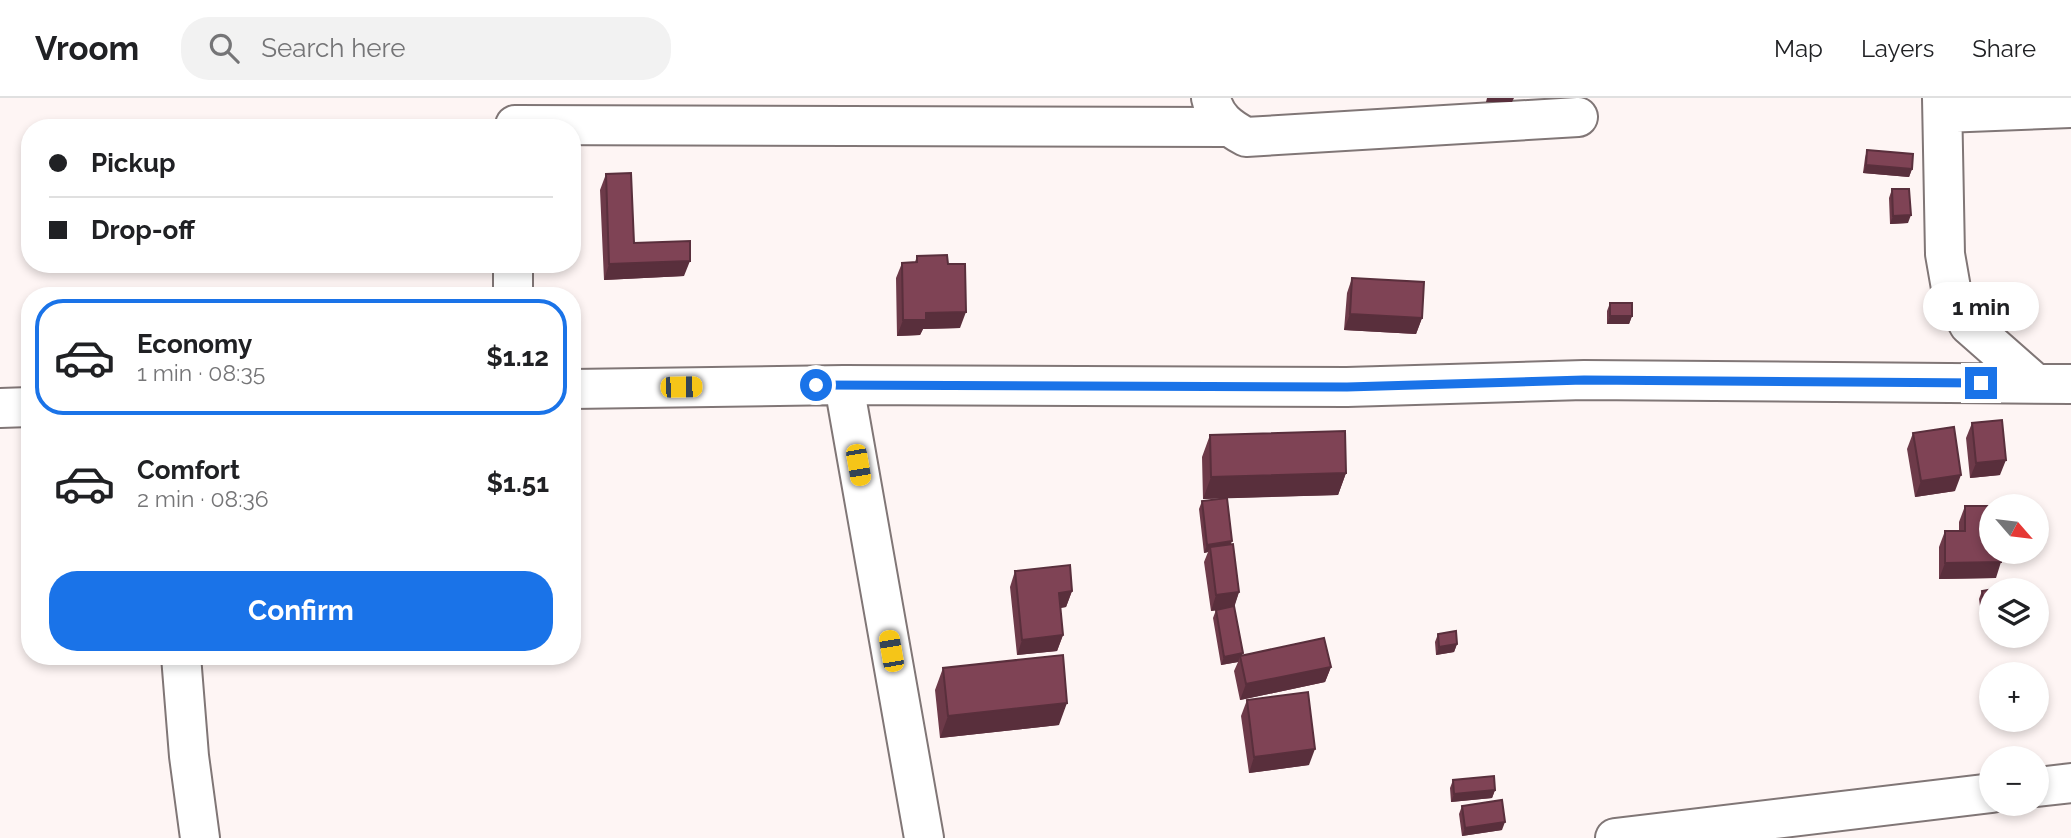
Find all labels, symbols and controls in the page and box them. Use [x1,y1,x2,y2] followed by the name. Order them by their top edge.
[181,17,671,80] search box
[35,29,139,68] text: Vroom
[205,29,243,67] icon: search
[261,33,406,63] text: Search here
[1774,34,1823,63] text: Map
[1861,34,1934,63] text: Layers
[1972,34,2036,63] text: Share
[91,148,176,178] text: Pickup
[91,215,195,245] text: Drop-off
[1923,282,2039,330] callout: 1 min
[1952,293,2010,320] text: 1 min
[53,326,116,389] icon: car
[137,329,252,359] text: Economy
[486,342,549,372] text: $1.12
[137,359,265,386] text: 1 min · 08:35
[1965,367,1997,399] route end
[800,369,832,401] route start
[660,376,703,398] car
[845,442,872,488] car
[53,452,116,515] icon: car
[137,455,240,485] text: Comfort
[487,468,549,498] text: $1.51
[137,485,269,512] text: 2 min · 08:36
[1979,494,2049,564] north arrow
[1979,494,2049,816] map controls
[49,571,553,651] button: Confirm
[1979,578,2049,648] button: layers
[878,628,905,674] car
[1979,662,2049,732] button: +
[1979,746,2049,816] button: −

